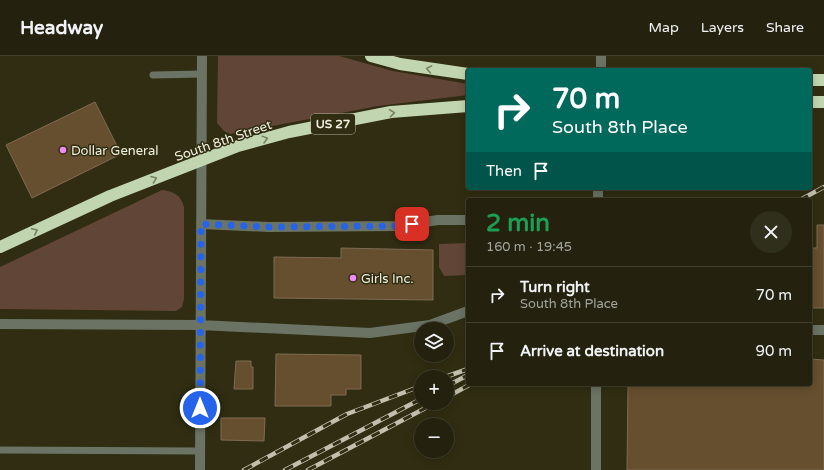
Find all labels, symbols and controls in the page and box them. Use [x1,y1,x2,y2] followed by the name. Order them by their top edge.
[20,17,103,39] text: Headway
[649,19,679,36] text: Map
[701,19,744,36] text: Layers
[766,19,804,36] text: Share
[426,65,433,74] one-way arrow
[552,82,620,116] text: 70 m
[486,84,538,136] icon: right
[389,109,395,118] one-way arrow
[311,114,355,134] road number: US 27
[552,116,688,138] text: South 8th Place
[173,117,274,165] street label: South 8th Street
[261,135,268,144] one-way arrow
[71,143,159,159] place label: Dollar General
[58,145,68,155] marker: Dollar General
[530,160,552,182] icon: arrive
[486,162,522,180] text: Then
[151,175,158,183] one-way arrow
[395,207,429,241] pin
[486,209,550,238] text: 2 min
[750,211,792,253] button: close
[401,213,423,235] icon: arrive
[31,228,39,236] one-way arrow
[486,239,572,255] text: 160 m · 19:45
[361,271,414,287] place label: Girls Inc.
[348,273,358,283] marker: Girls Inc.
[520,278,590,296] text: Turn right
[486,284,508,306] icon: right
[755,286,792,304] text: 70 m
[520,296,618,312] text: South 8th Place
[414,322,454,458] map controls
[414,322,454,362] button: layers
[486,340,508,362] icon: arrive
[520,342,664,360] text: Arrive at destination
[755,342,792,360] text: 90 m
[414,370,454,410] button: +
[179,387,221,429] position arrow
[414,418,454,458] button: −

